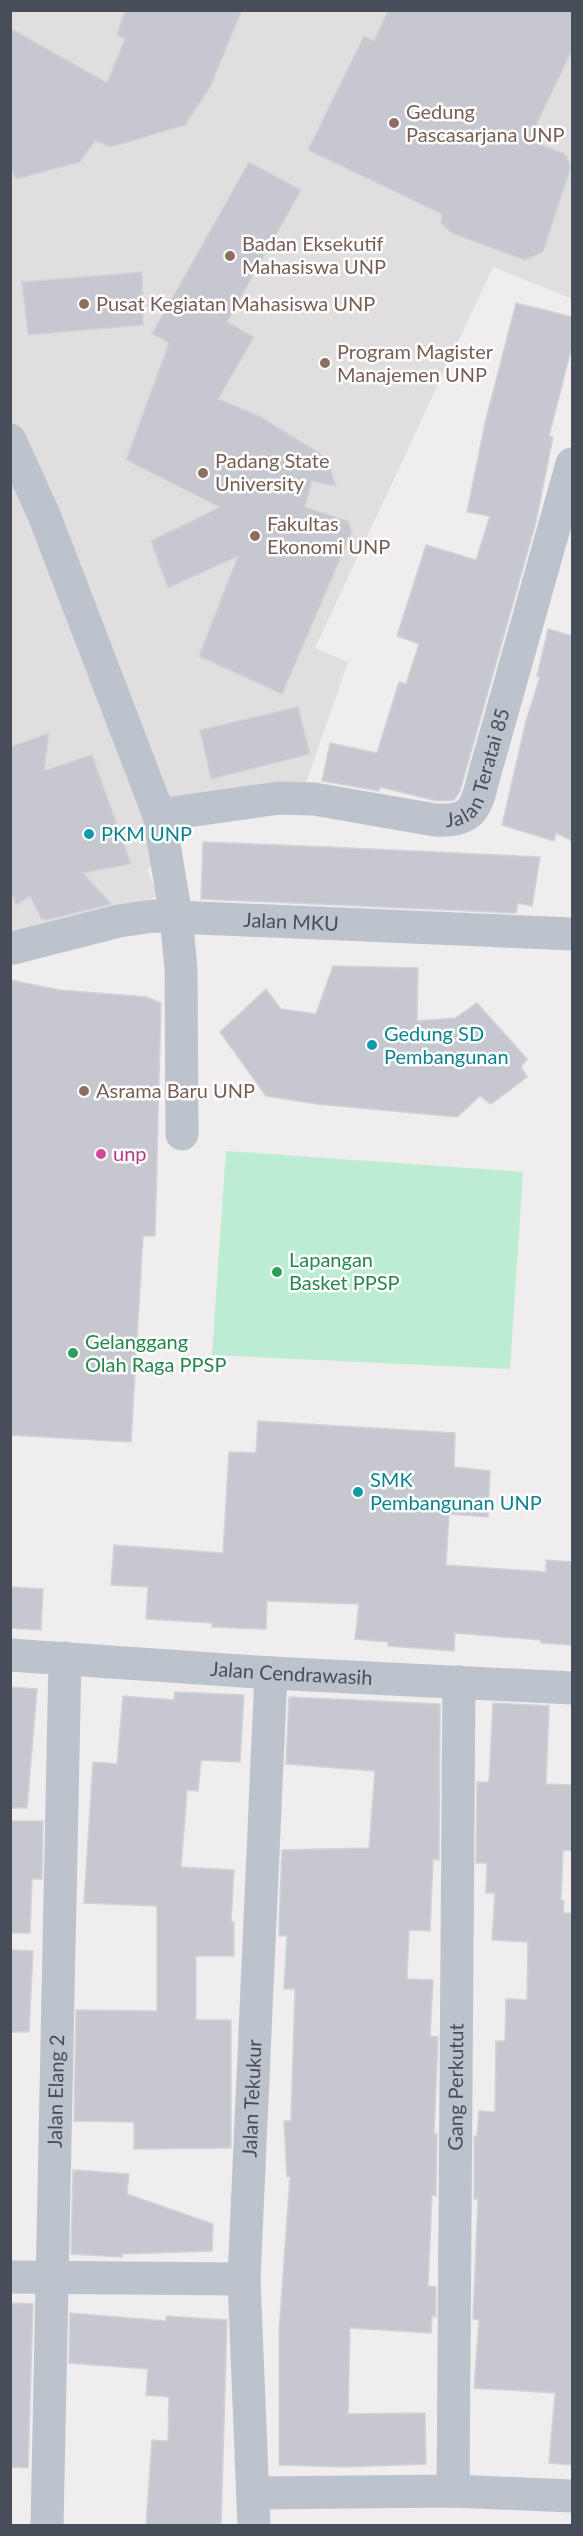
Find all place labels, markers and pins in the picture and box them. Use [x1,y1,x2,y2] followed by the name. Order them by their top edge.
[406,99,565,146] place label: Gedung Pascasarjana UNP
[387,116,401,130] marker: Gedung Pascasarjana UNP
[242,231,386,278] place label: Badan Eksekutif Mahasiswa UNP
[223,249,237,263] marker: Badan Eksekutif Mahasiswa UNP
[96,291,375,315] place label: Pusat Kegiatan Mahasiswa UNP
[77,297,91,311] marker: Pusat Kegiatan Mahasiswa UNP
[337,339,494,386] place label: Program Magister Manajemen UNP
[318,356,332,370] marker: Program Magister Manajemen UNP
[215,448,330,495] place label: Padang State University
[196,466,210,480] marker: Padang State University
[267,511,390,558] place label: Fakultas Ekonomi UNP
[248,529,262,543] marker: Fakultas Ekonomi UNP
[101,821,192,845] place label: PKM UNP
[82,827,96,841] marker: PKM UNP
[384,1021,509,1068] place label: Gedung SD Pembangunan
[365,1038,379,1052] marker: Gedung SD Pembangunan
[96,1078,255,1102] place label: Asrama Baru UNP
[77,1084,91,1098] marker: Asrama Baru UNP
[113,1141,147,1165] place label: unp
[94,1147,108,1161] marker: unp
[289,1247,400,1294] place label: Lapangan Basket PPSP
[270,1265,284,1279] marker: Lapangan Basket PPSP
[85,1329,226,1376] place label: Gelanggang Olah Raga PPSP
[66,1346,80,1360] marker: Gelanggang Olah Raga PPSP
[370,1467,542,1514] place label: SMK Pembangunan UNP
[351,1485,365,1499] marker: SMK Pembangunan UNP

